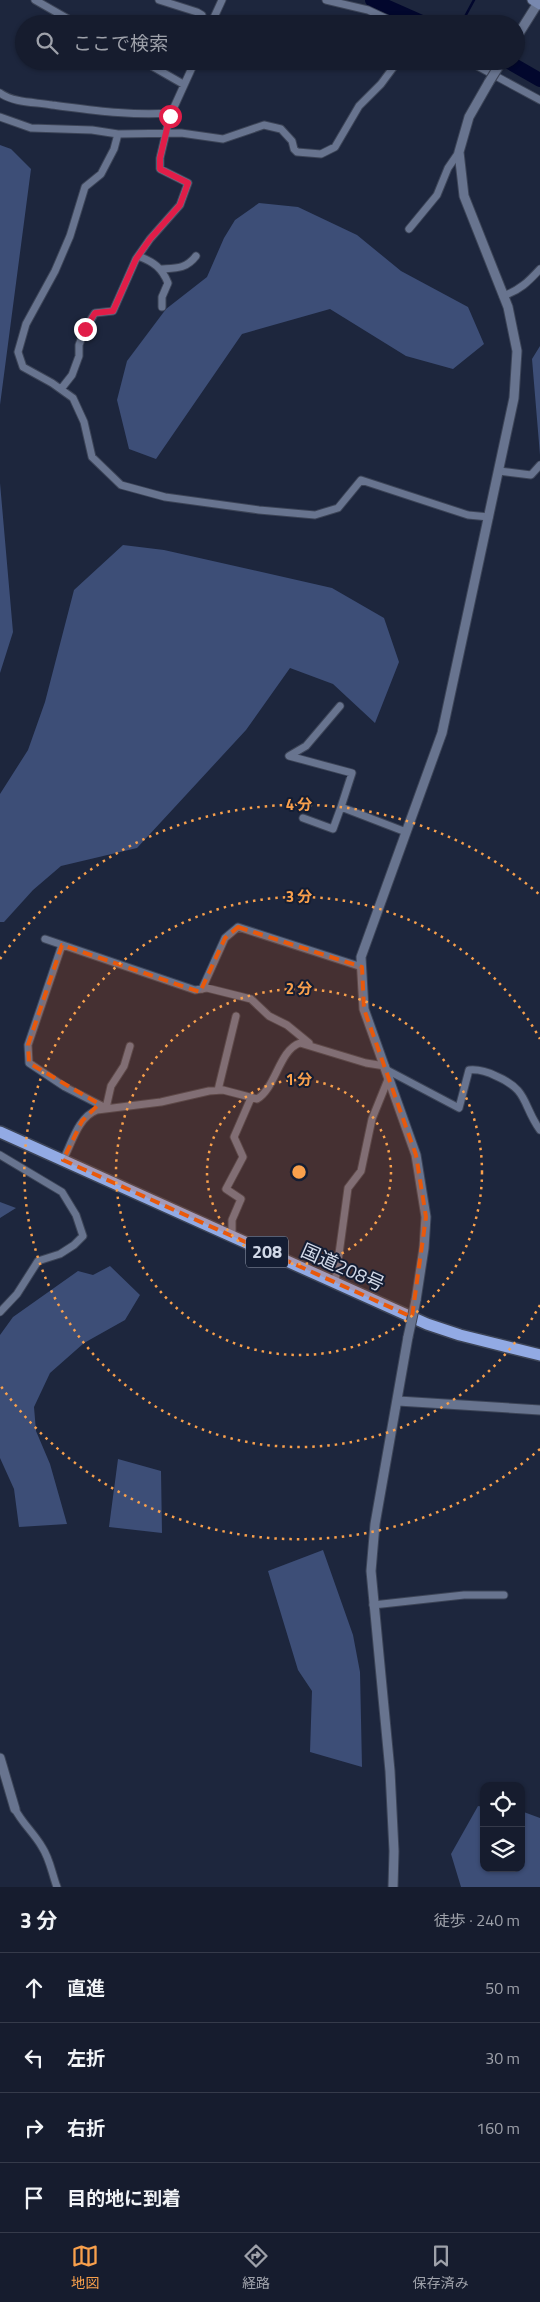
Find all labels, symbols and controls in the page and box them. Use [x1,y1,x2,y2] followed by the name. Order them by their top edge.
[15,15,525,70] search box
[73,28,168,57] text: ここで検索
[33,29,61,57] icon: search
[159,105,182,128] route start
[74,318,97,341] route end
[286,793,312,816] text: 4 分
[286,885,312,908] text: 3 分
[286,977,312,1000] text: 2 分
[286,1068,312,1091] text: 1 分
[290,1163,308,1181] centre of rings
[297,1235,390,1298] street label: 国道208号
[246,1236,288,1268] road number: 208
[480,1782,525,1872] map controls
[480,1782,525,1827] button: locate
[480,1827,525,1872] button: layers
[20,1904,57,1936] text: 3 分
[434,1908,520,1932] text: 徒歩 · 240 m
[67,1973,105,2002] text: 直進
[20,1974,48,2002] icon: ahead
[485,1976,520,2000] text: 50 m
[67,2043,105,2072] text: 左折
[20,2044,48,2072] icon: left
[485,2046,520,2070] text: 30 m
[67,2113,105,2142] text: 右折
[20,2114,48,2142] icon: right
[476,2116,520,2140] text: 160 m
[67,2183,181,2212] text: 目的地に到着
[20,2184,48,2212] icon: arrive
[71,2242,99,2293] tab: 地図
[242,2242,270,2293] tab: 経路
[413,2242,469,2293] tab: 保存済み

